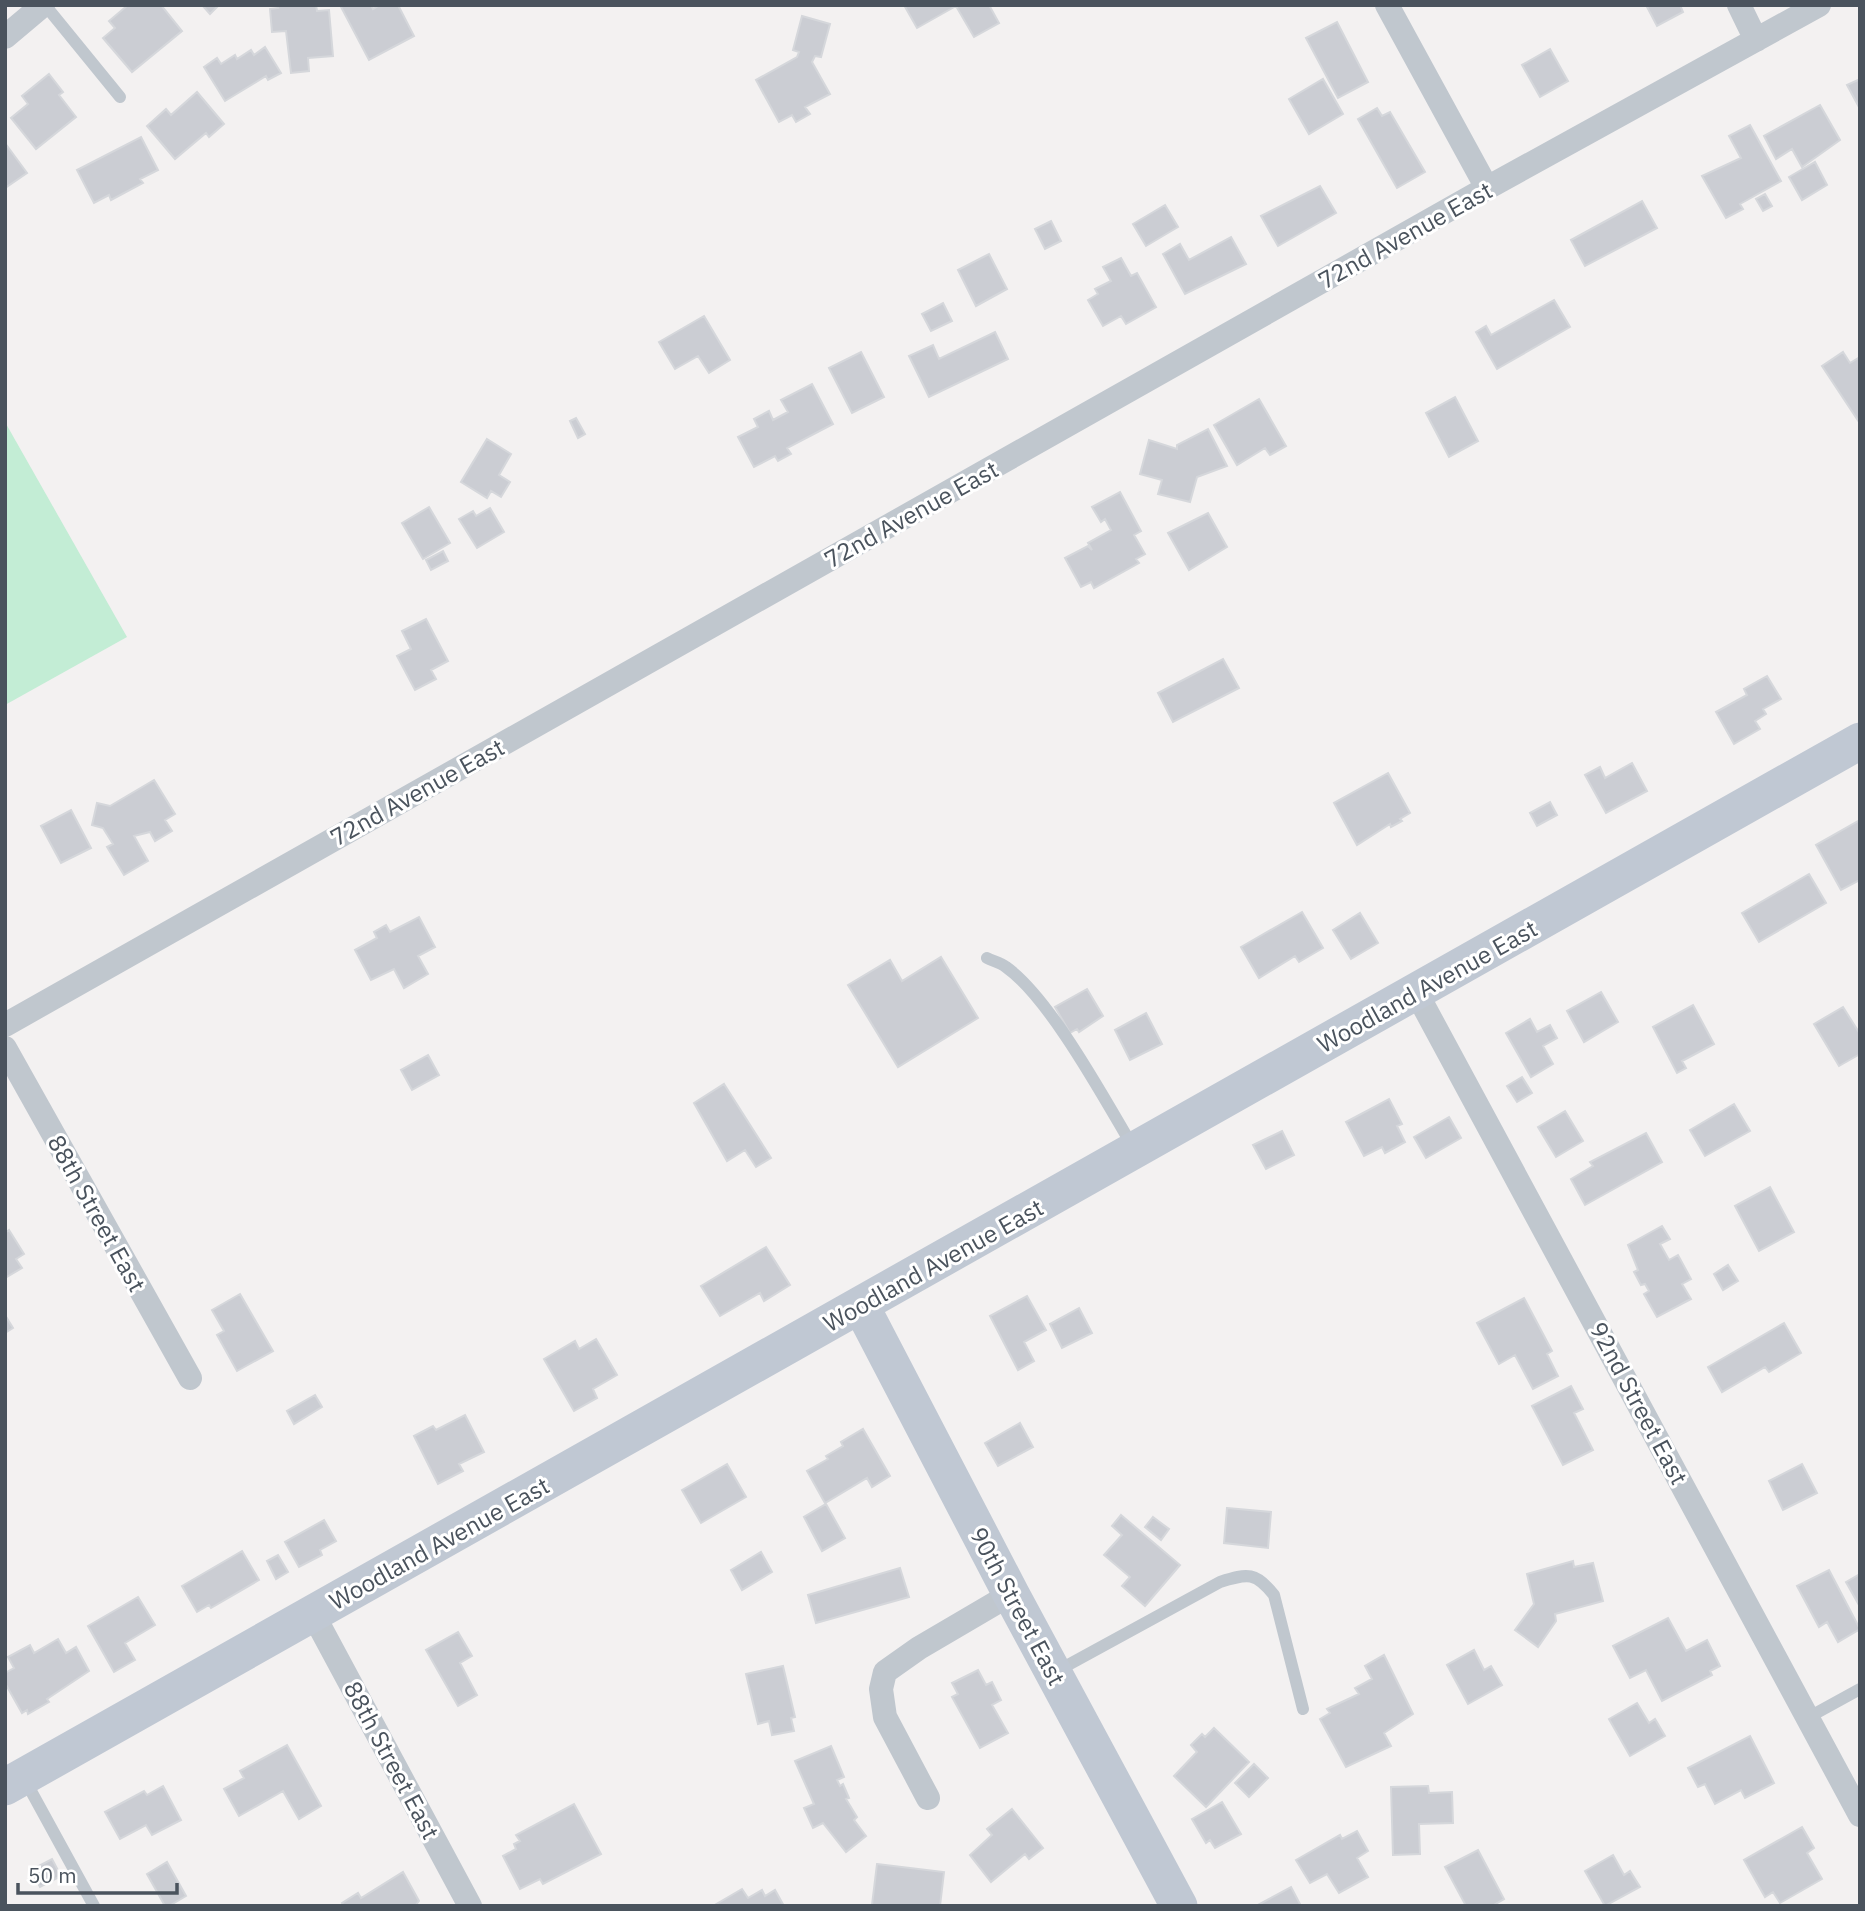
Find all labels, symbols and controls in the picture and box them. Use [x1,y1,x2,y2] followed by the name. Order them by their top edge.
[1312,174,1498,296] street label: 72nd Avenue East
[818,453,1004,575] street label: 72nd Avenue East
[324,731,510,853] street label: 72nd Avenue East
[1311,912,1543,1060] street label: Woodland Avenue East
[41,1129,153,1297] street label: 88th Street East
[817,1191,1049,1339] street label: Woodland Avenue East
[1583,1316,1695,1490] street label: 92nd Street East
[323,1469,555,1617] street label: Woodland Avenue East
[963,1521,1073,1691] street label: 90th Street East
[337,1675,447,1845] street label: 88th Street East
[18,1852,177,1896] scale bar
[28,1861,77,1889] text: 50 m

